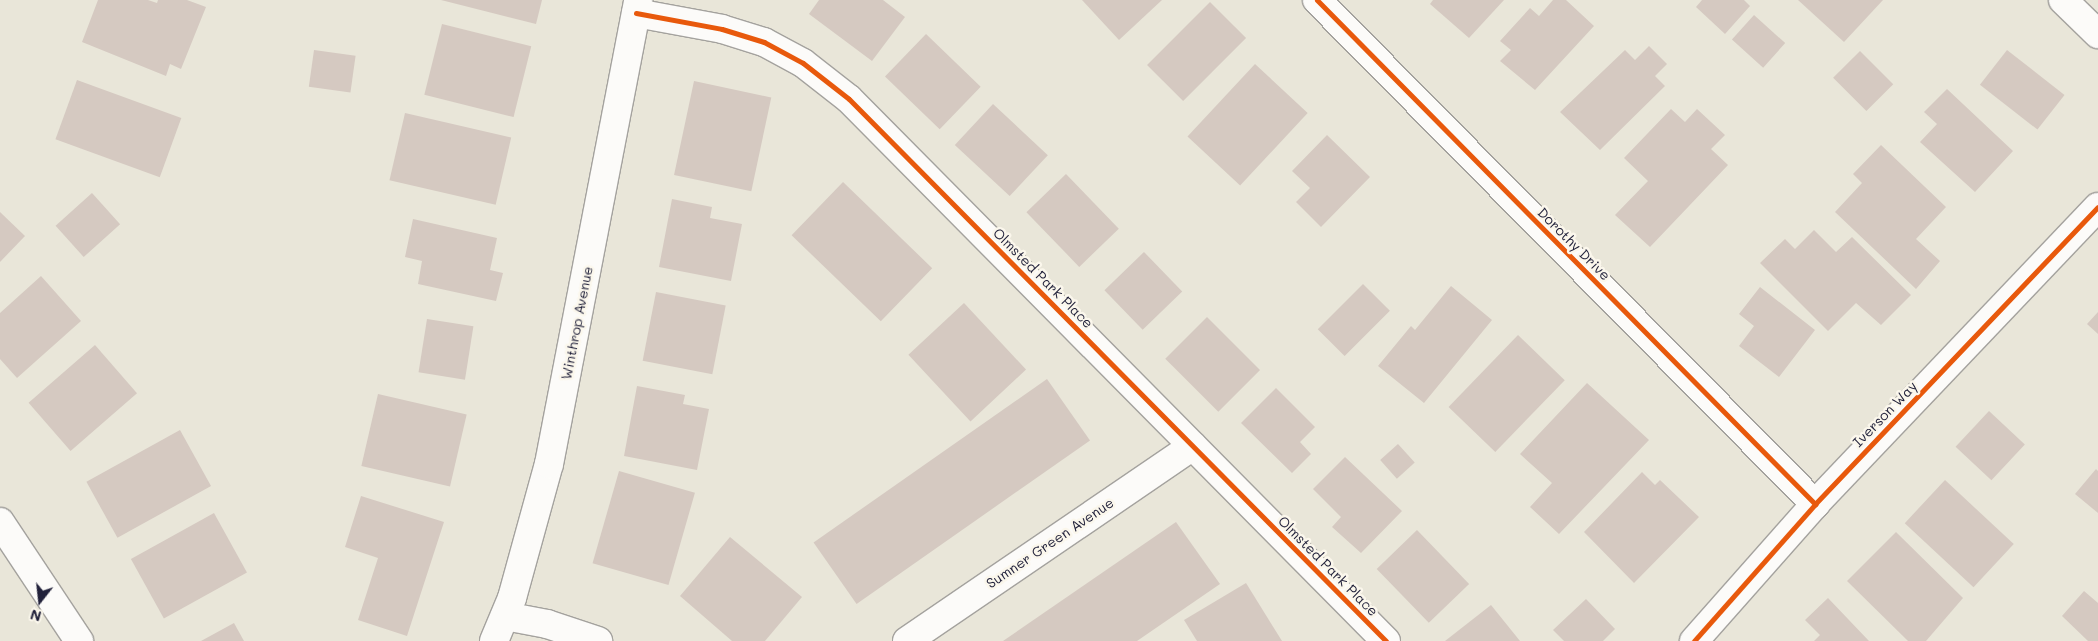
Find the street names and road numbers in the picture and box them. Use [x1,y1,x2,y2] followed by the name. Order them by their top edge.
[1534,204,1614,284] street label: Dorothy Drive
[989,224,1097,332] street label: Olmsted Park Place
[558,265,596,381] street label: Winthrop Avenue
[1849,378,1921,450] street label: Iverson Way
[983,494,1117,592] street label: Sumner Green Avenue
[1274,512,1382,620] street label: Olmsted Park Place

